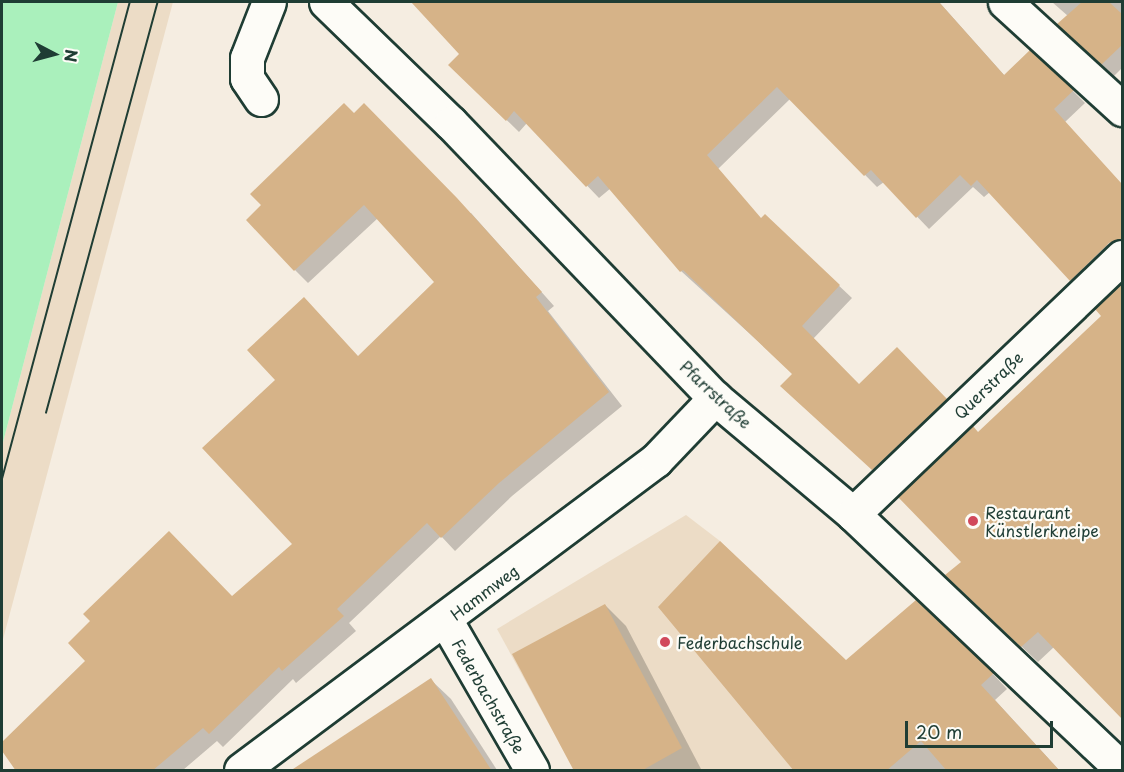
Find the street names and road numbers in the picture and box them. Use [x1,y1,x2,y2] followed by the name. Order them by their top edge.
[950,347,1026,423] street label: Querstraße
[676,356,756,432] street label: Pfarrstraße
[446,560,522,624] street label: Hammweg
[448,635,530,757] street label: Federbachstraße

